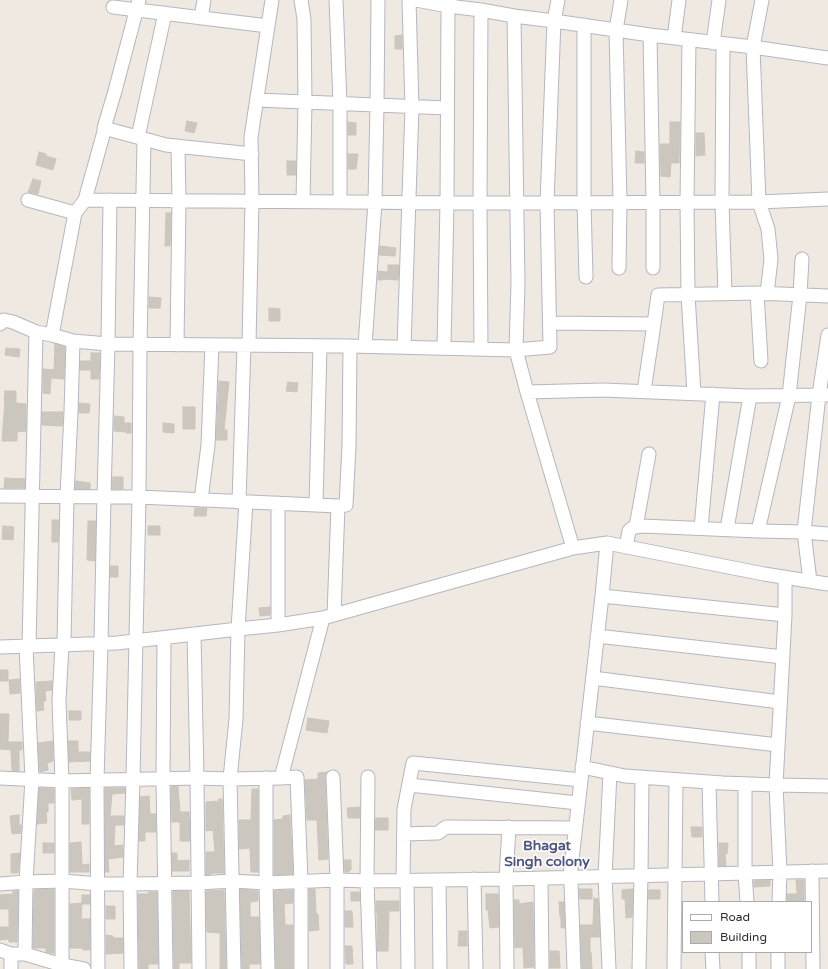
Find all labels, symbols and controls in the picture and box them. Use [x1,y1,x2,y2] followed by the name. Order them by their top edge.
[504,838,590,870] district label: Bhagat Singh colony
[682,901,812,953] legend
[720,910,750,924] text: Road
[720,930,767,944] text: Building

